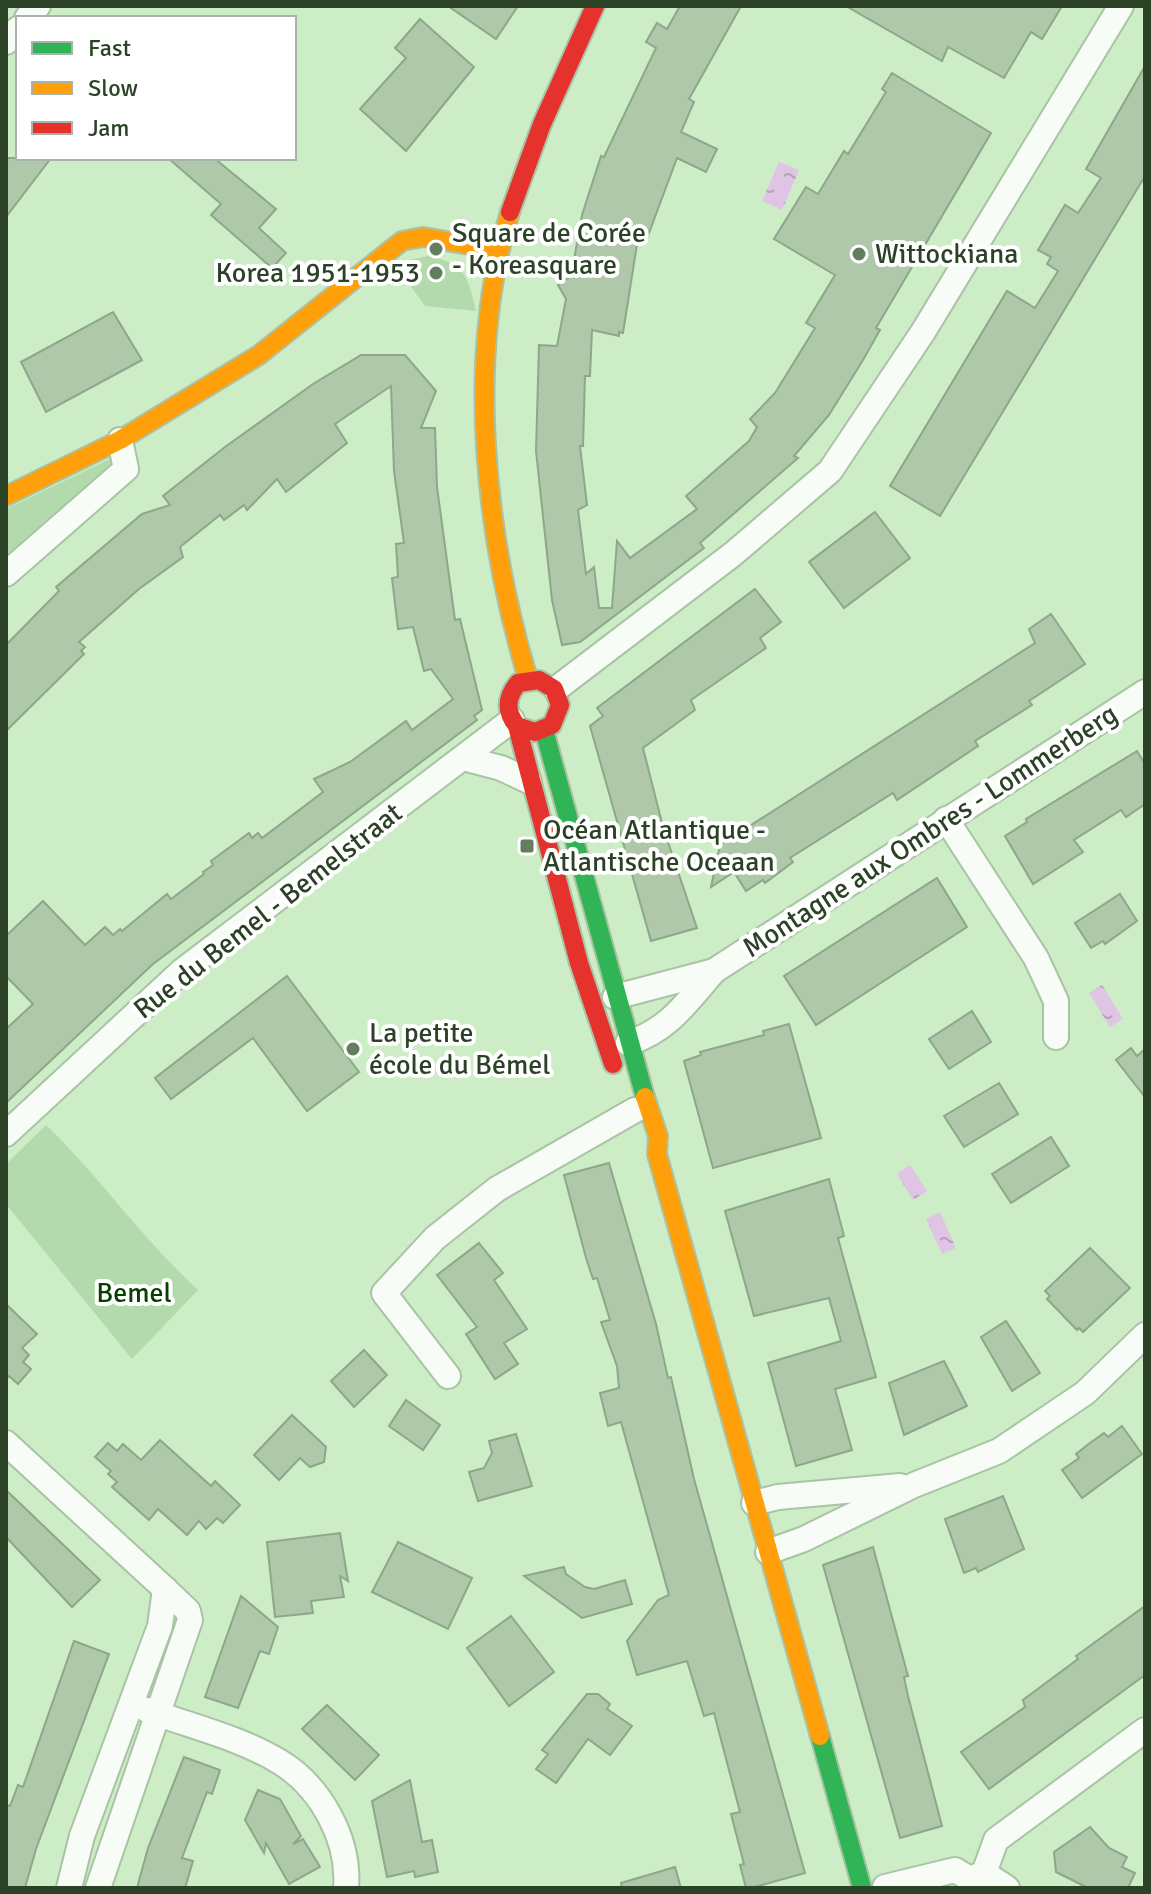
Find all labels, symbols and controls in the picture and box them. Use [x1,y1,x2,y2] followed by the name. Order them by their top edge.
[16,16,296,160] legend
[88,33,131,63] text: Fast
[88,73,138,103] text: Slow
[88,113,129,143] text: Jam
[452,216,646,282] place label: Square de Corée - Koreasquare
[875,237,1018,271] place label: Wittockiana
[427,240,445,258] marker: Square de Corée - Koreasquare
[850,245,868,263] marker: Wittockiana
[215,256,420,290] place label: Korea 1951-1953
[427,264,445,282] marker: Korea 1951-1953
[736,697,1124,965] street label: Montagne aux Ombres - Lommerberg
[127,796,409,1026] street label: Rue du Bemel - Bemelstraat
[543,813,775,879] place label: Océan Atlantique - Atlantische Oceaan
[518,837,536,855] marker: Océan Atlantique - Atlantische Oceaan
[369,1016,551,1082] place label: La petite école du Bémel
[344,1040,362,1058] marker: La petite école du Bémel
[96,1276,172,1310] park label: Bemel

